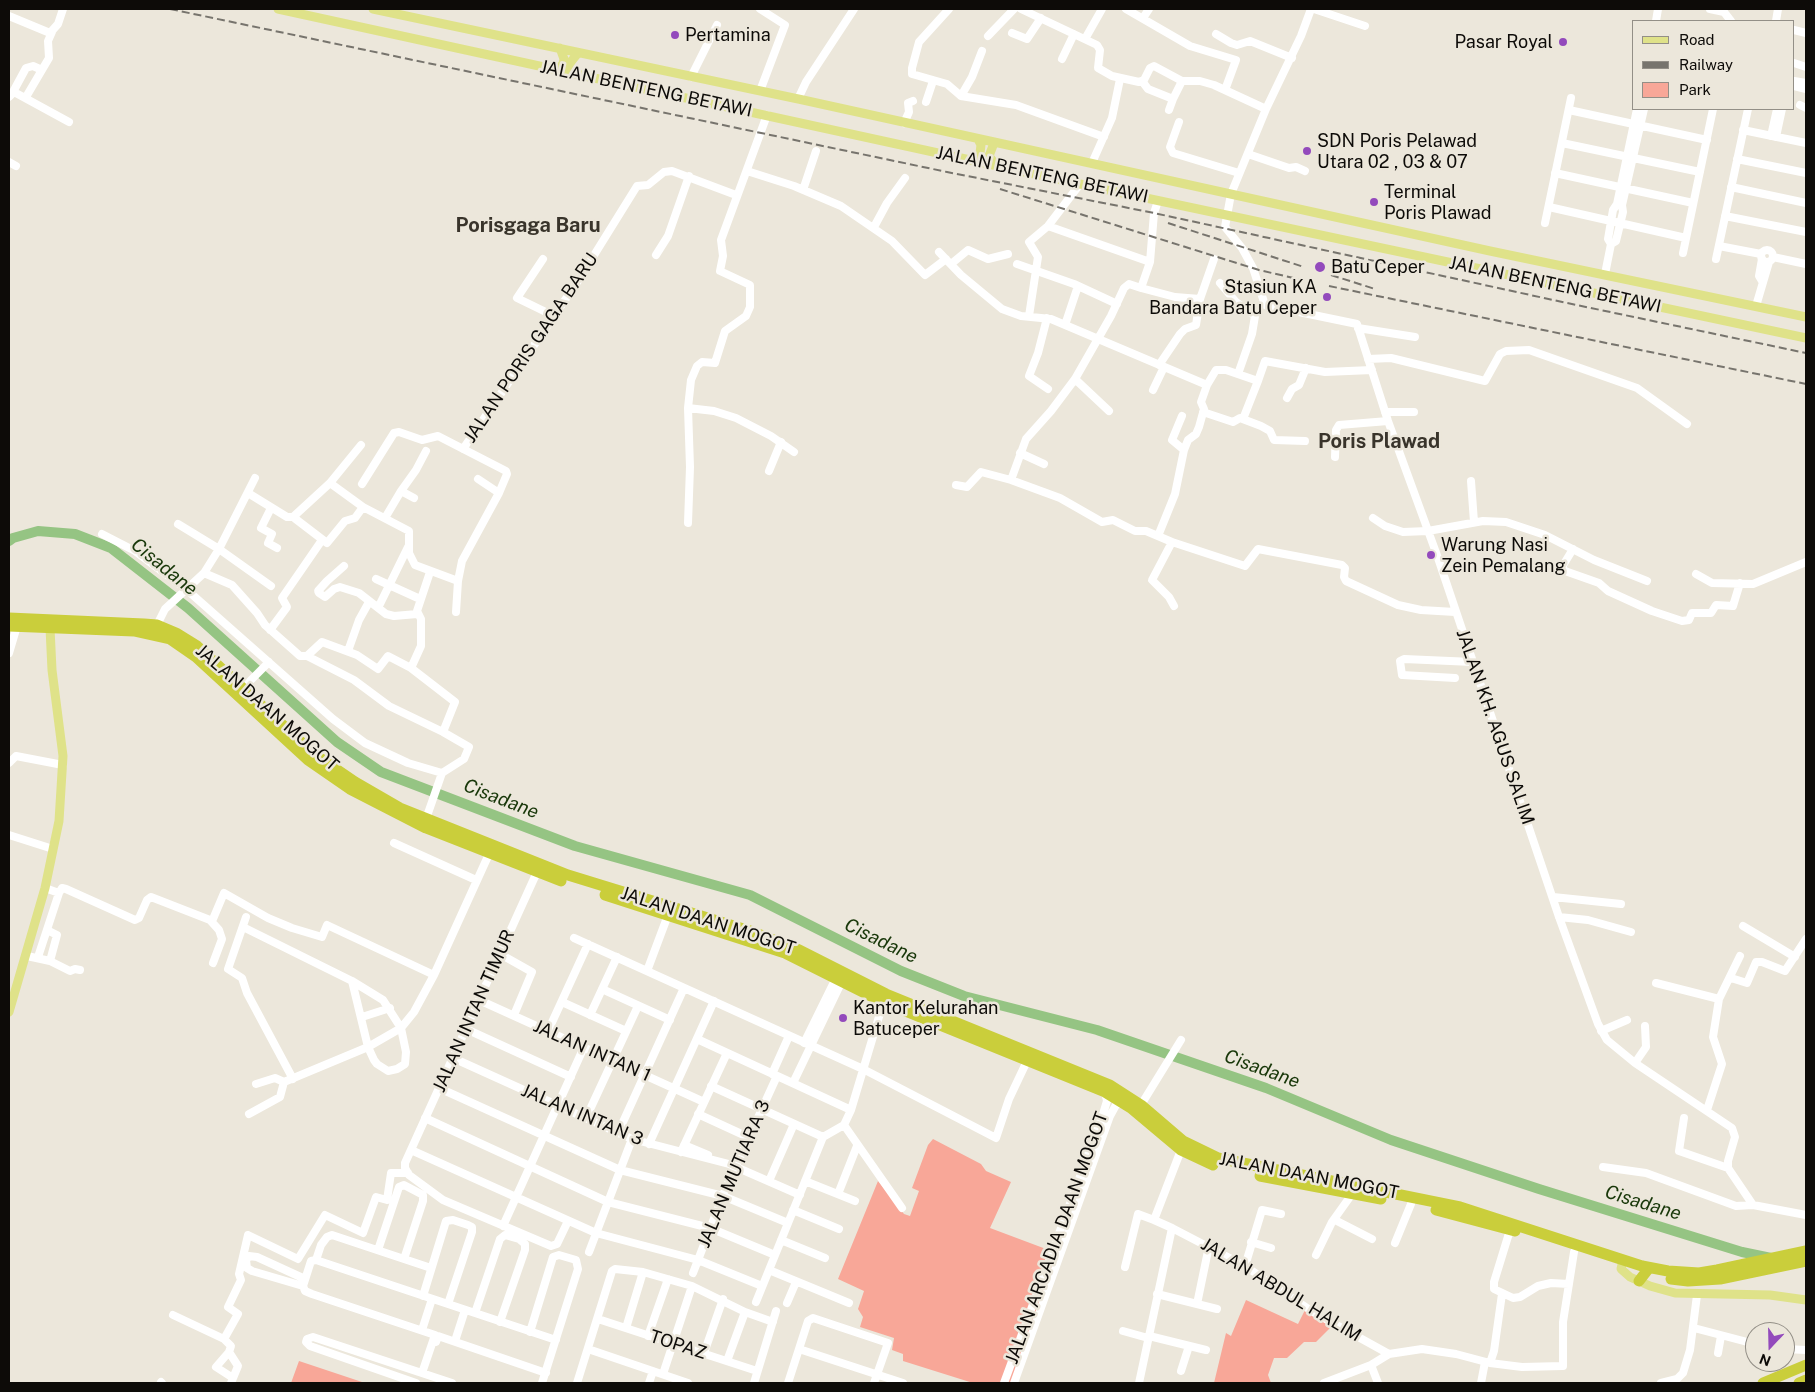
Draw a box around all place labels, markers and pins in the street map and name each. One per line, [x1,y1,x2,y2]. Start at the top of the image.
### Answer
place label: Pertamina [685,24,771,46]
marker: Pertamina [669,29,681,41]
place label: Pasar Royal [1455,31,1553,53]
marker: Pasar Royal [1557,36,1569,48]
place label: SDN Poris Pelawad Utara 02 , 03 & 07 [1317,130,1477,172]
marker: SDN Poris Pelawad Utara 02 , 03 & 07 [1301,145,1313,157]
place label: Terminal Poris Plawad [1384,181,1491,223]
marker: Terminal Poris Plawad [1368,196,1380,208]
place label: Batu Ceper [1331,256,1425,278]
marker: Batu Ceper [1313,260,1327,274]
place label: Stasiun KA Bandara Batu Ceper [1149,276,1317,318]
marker: Stasiun KA Bandara Batu Ceper [1321,291,1333,303]
place label: Warung Nasi Zein Pemalang [1441,534,1566,576]
marker: Warung Nasi Zein Pemalang [1425,549,1437,561]
place label: Kantor Kelurahan Batuceper [853,997,998,1040]
marker: Kantor Kelurahan Batuceper [837,1012,849,1024]

